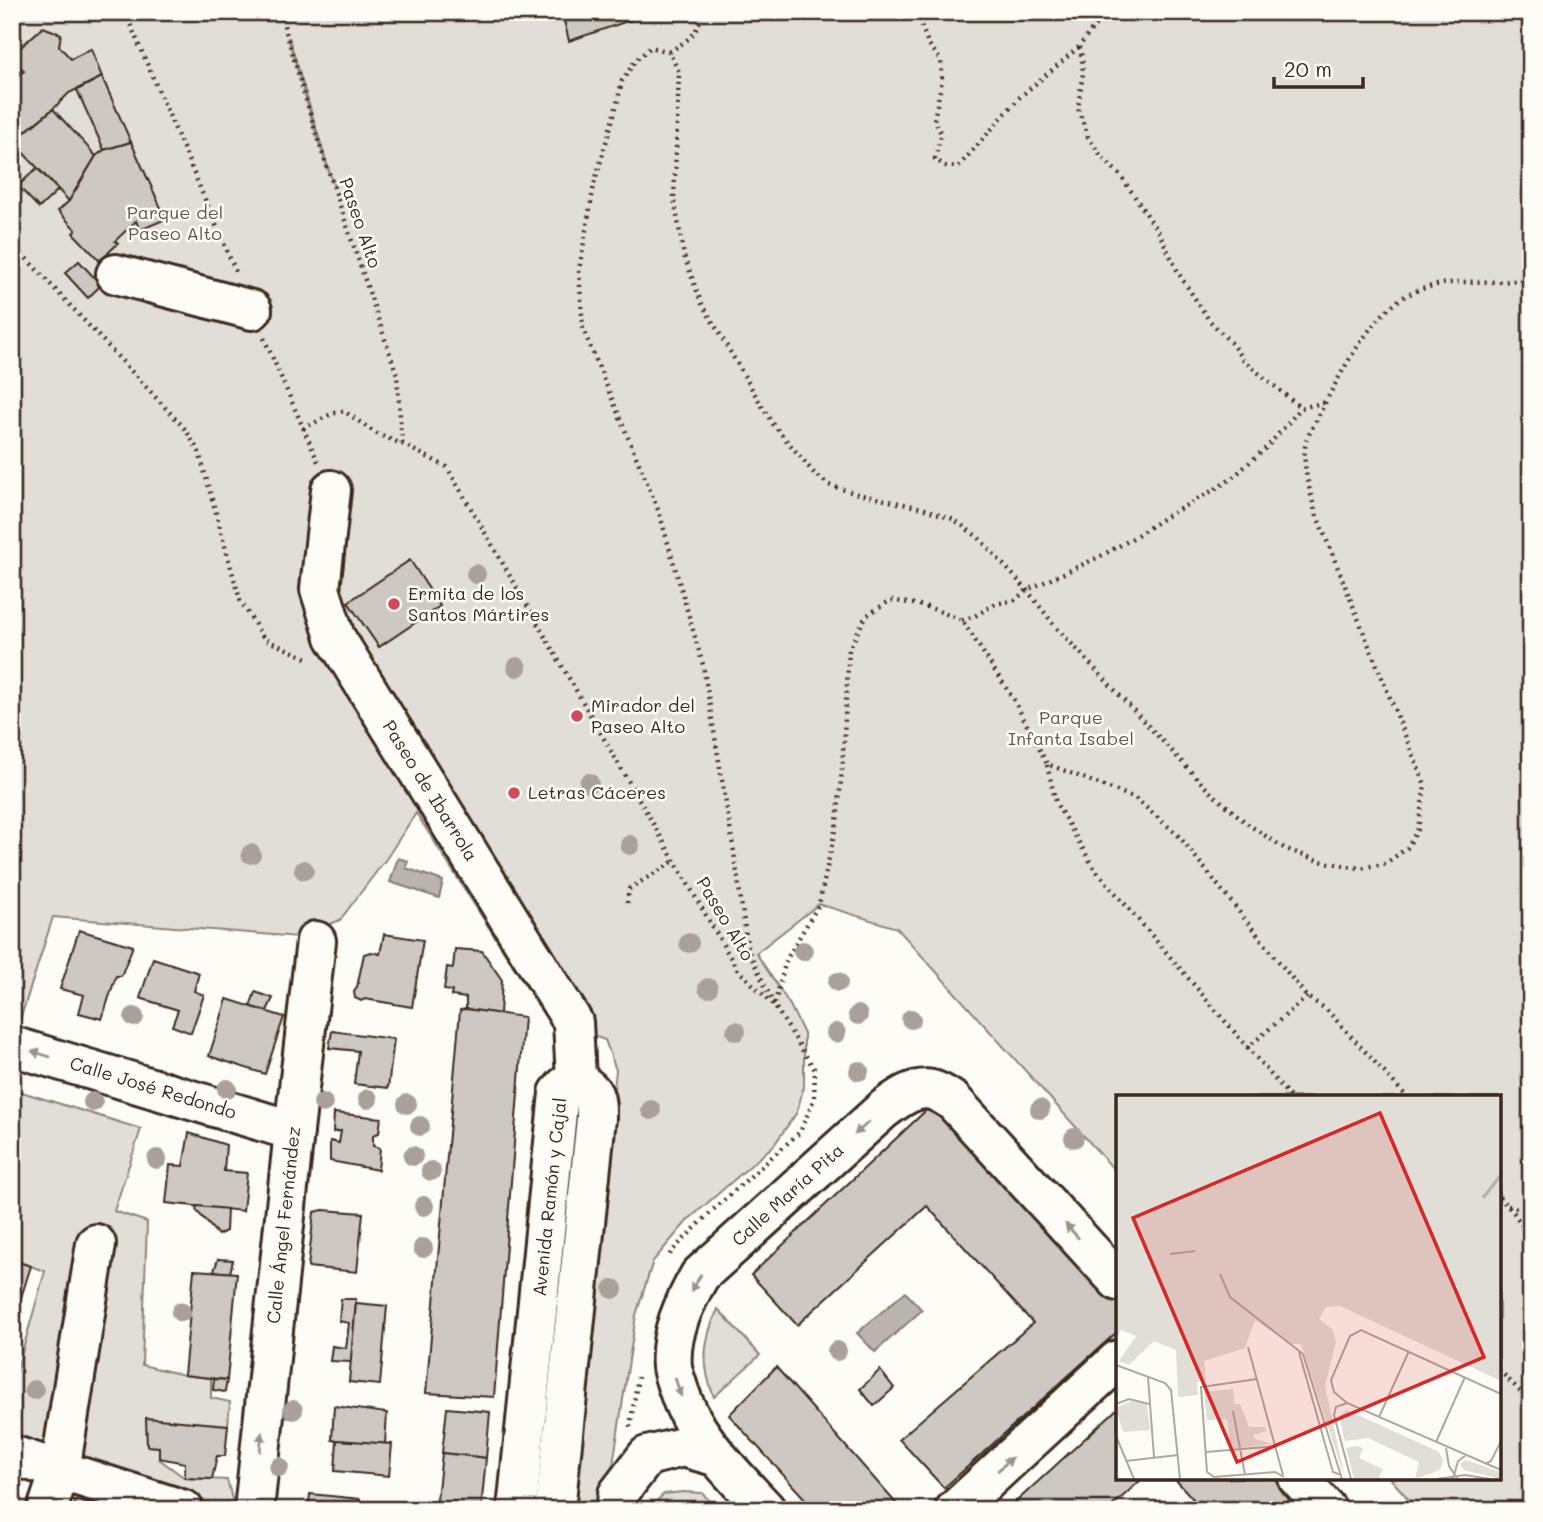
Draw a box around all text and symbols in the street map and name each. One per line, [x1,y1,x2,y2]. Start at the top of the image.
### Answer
scale bar [1274,46,1363,90]
text: 20 m [1284,55,1332,82]
street label: Paseo Alto [334,174,388,271]
park label: Parque del Paseo Alto [127,200,223,245]
place label: Ermita de los Santos Mártires [408,581,549,626]
marker: Ermita de los Santos Mártires [386,596,402,612]
place label: Mirador del Paseo Alto [591,693,695,738]
park label: Parque Infanta Isabel [1008,705,1134,750]
marker: Mirador del Paseo Alto [569,708,585,724]
street label: Paseo de Ibarrola [378,715,484,865]
place label: Letras Cáceres [528,780,666,804]
marker: Letras Cáceres [506,785,522,801]
street label: Paseo Alto [691,872,761,965]
one-way arrow [31,1048,52,1058]
street label: Calle José Redondo [67,1050,240,1124]
inset map [1116,1095,1501,1480]
street label: Avenida Ramón y Cajal [527,1096,571,1297]
one-way arrow [854,1120,871,1136]
street label: Calle Ángel Fernández [261,1125,305,1325]
street label: Calle María Pita [726,1138,848,1251]
one-way arrow [1064,1223,1080,1240]
one-way arrow [690,1273,703,1293]
one-way arrow [673,1376,684,1397]
one-way arrow [256,1431,267,1453]
one-way arrow [996,1456,1013,1472]

